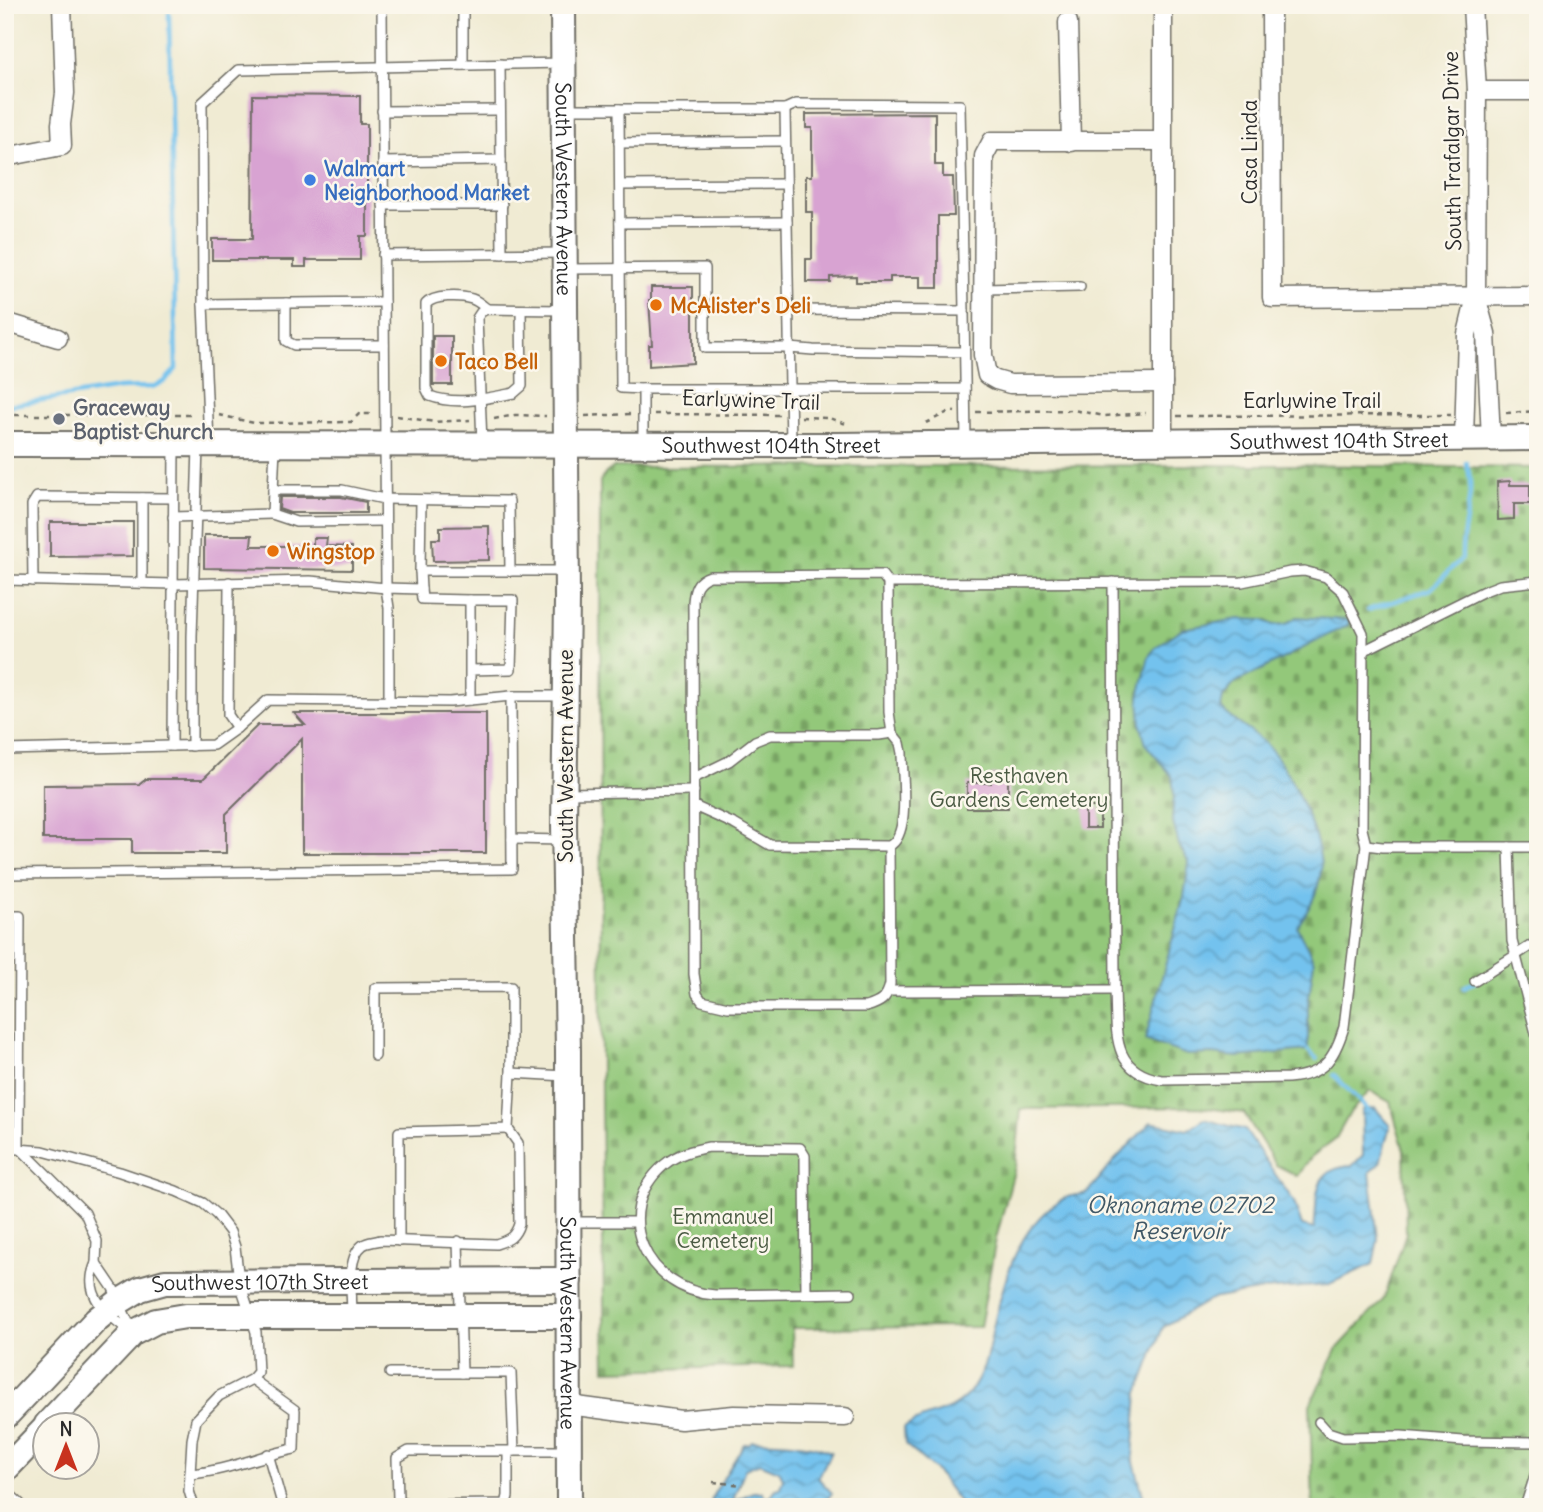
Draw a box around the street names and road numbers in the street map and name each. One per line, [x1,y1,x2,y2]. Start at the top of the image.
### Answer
street label: South Trafalgar Drive [1437,51,1467,251]
street label: South Western Avenue [550,82,578,296]
street label: Casa Linda [1236,100,1263,204]
street label: Earlywine Trail [681,384,821,416]
street label: Earlywine Trail [1243,387,1381,414]
street label: Southwest 104th Street [1229,425,1449,455]
street label: Southwest 104th Street [662,431,881,459]
street label: South Western Avenue [552,649,579,863]
street label: South Western Avenue [555,1216,582,1430]
street label: Southwest 107th Street [149,1267,369,1299]

